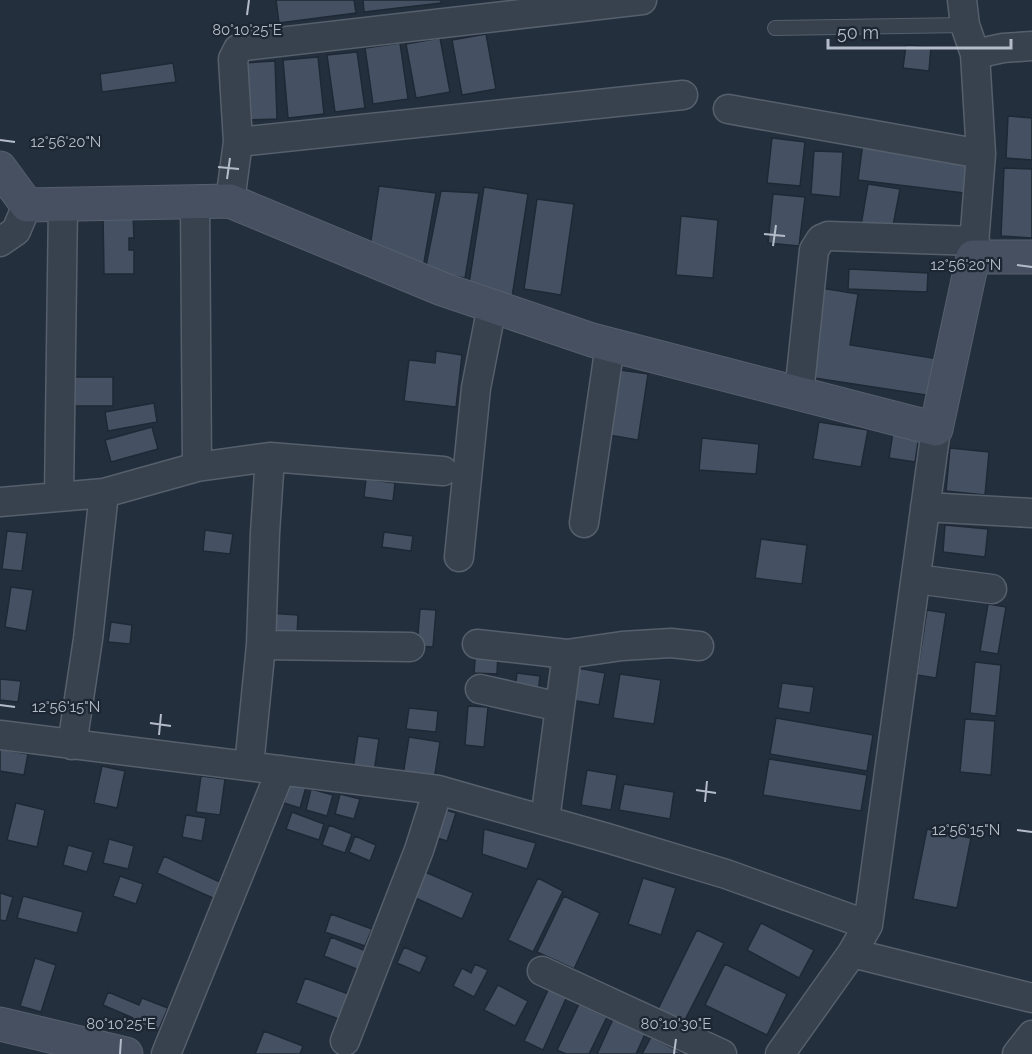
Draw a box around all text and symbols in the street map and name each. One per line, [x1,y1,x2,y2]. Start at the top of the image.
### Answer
scale bar [828,12,1011,50]
text: 80°10'25"E [212,21,282,39]
text: 50 m [837,22,879,43]
text: 12°56'20"N [31,133,101,151]
text: 12°56'20"N [931,256,1001,274]
text: 12°56'15"N [32,698,100,716]
text: 12°56'15"N [932,821,1000,839]
text: 80°10'25"E [86,1015,156,1033]
text: 80°10'30"E [641,1015,711,1033]

